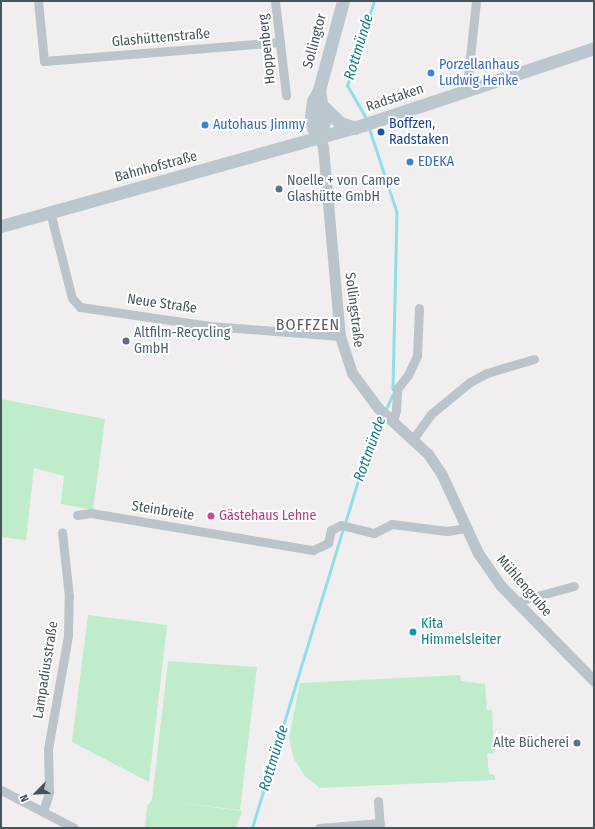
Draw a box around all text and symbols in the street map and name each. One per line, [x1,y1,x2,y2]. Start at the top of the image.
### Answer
street label: Sollingtor [300,12,330,70]
water label: Rottmünde [340,12,378,82]
street label: Hoppenberg [255,13,279,85]
street label: Glashüttenstraße [111,25,211,51]
place label: Porzellanhaus Ludwig Henke [439,57,519,90]
marker: Porzellanhaus Ludwig Henke [426,68,436,78]
street label: Radstaken [364,80,426,116]
place label: Boffzen, Radstaken [389,116,449,148]
place label: Autohaus Jimmy [213,117,305,133]
marker: Autohaus Jimmy [200,120,210,130]
marker: Boffzen, Radstaken [376,127,386,137]
street label: Bahnhofstraße [113,148,199,186]
place label: EDEKA [418,154,454,170]
marker: EDEKA [405,157,415,167]
place label: Noelle + von Campe Glashütte GmbH [287,173,400,206]
marker: Noelle + von Campe Glashütte GmbH [274,184,284,194]
street label: Sollingstraße [341,272,367,348]
street label: Neue Straße [126,291,198,317]
district label: BOFFZEN [276,315,340,335]
place label: Altfilm-Recycling GmbH [134,325,230,358]
marker: Altfilm-Recycling GmbH [121,336,131,346]
water label: Rottmünde [350,414,390,484]
street label: Steinbreite [131,498,195,524]
place label: Gästehaus Lehne [219,508,316,524]
marker: Gästehaus Lehne [206,511,216,521]
street label: Mühlengrube [493,552,555,620]
place label: Kita Himmelsleiter [421,616,501,648]
street label: Lampadiusstraße [30,620,62,720]
marker: Kita Himmelsleiter [408,627,418,637]
water label: Rottmünde [255,723,293,793]
place label: Alte Bücherei [493,735,569,751]
marker: Alte Bücherei [572,738,582,748]
north arrow [16,773,56,813]
text: N [17,792,32,804]

